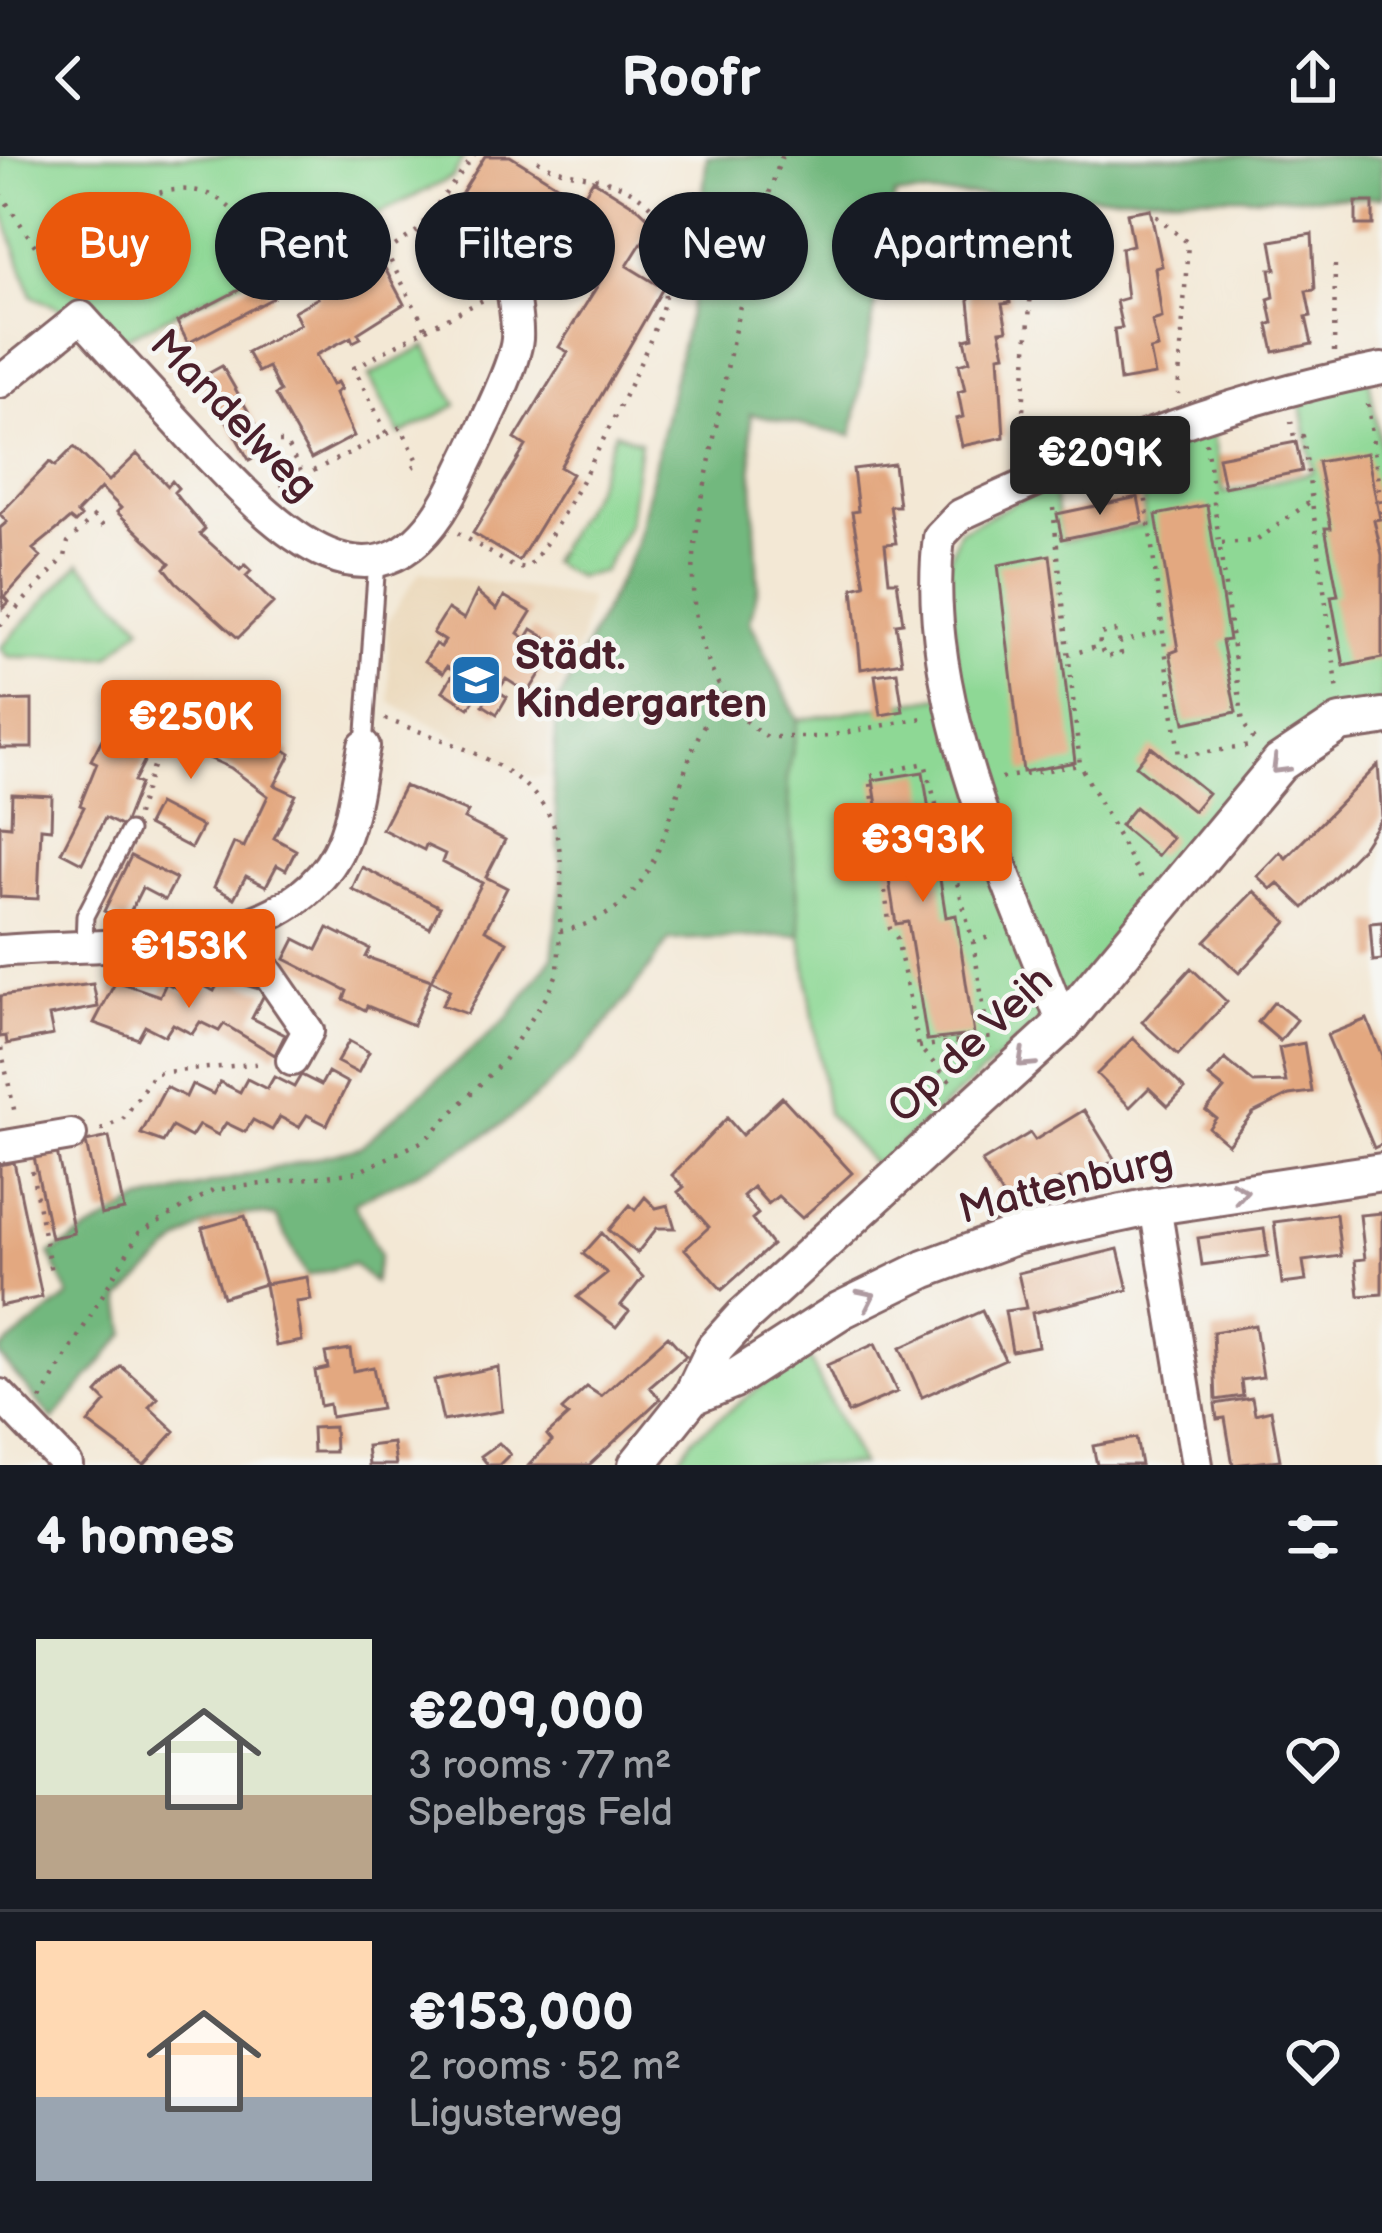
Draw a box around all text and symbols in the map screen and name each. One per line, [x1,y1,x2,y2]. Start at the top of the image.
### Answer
icon: back [36,45,102,111]
icon: share [1280,45,1346,111]
text: Roofr [621,46,761,111]
chip: Buy [36,192,191,300]
chip: Rent [215,192,391,300]
chip: Filters [415,192,615,300]
chip: New [639,192,808,300]
chip: Apartment [832,192,1114,300]
street label: Mandelweg [139,319,327,513]
pin: €209K [1016,416,1184,518]
text: €209K [1037,431,1163,478]
place label: Städt. Kindergarten [515,631,767,730]
school or university icon: Städt. Kindergarten [448,652,504,708]
pin: €250K [107,680,275,782]
text: €250K [128,695,254,742]
one-way arrow [1272,752,1294,774]
pin: €393K [839,803,1007,905]
text: €393K [861,818,985,865]
pin: €153K [105,909,273,1011]
text: €153K [130,924,248,971]
street label: Op de Veih [878,956,1064,1134]
one-way arrow [1017,1046,1039,1068]
street label: Mattenburg [954,1134,1178,1236]
one-way arrow [1230,1180,1250,1206]
one-way arrow [855,1289,876,1312]
icon: filters [1280,1504,1346,1570]
text: 4 homes [36,1507,235,1568]
text: €209,000 [408,1682,644,1743]
icon: home [132,1687,276,1831]
icon: heart [1280,1726,1346,1792]
text: 3 rooms · 77 m² [408,1743,672,1790]
text: Spelbergs Feld [408,1790,673,1837]
text: €153,000 [408,1983,634,2044]
icon: home [132,1989,276,2133]
icon: heart [1280,2028,1346,2094]
text: 2 rooms · 52 m² [408,2044,681,2091]
text: Ligusterweg [408,2091,623,2138]

